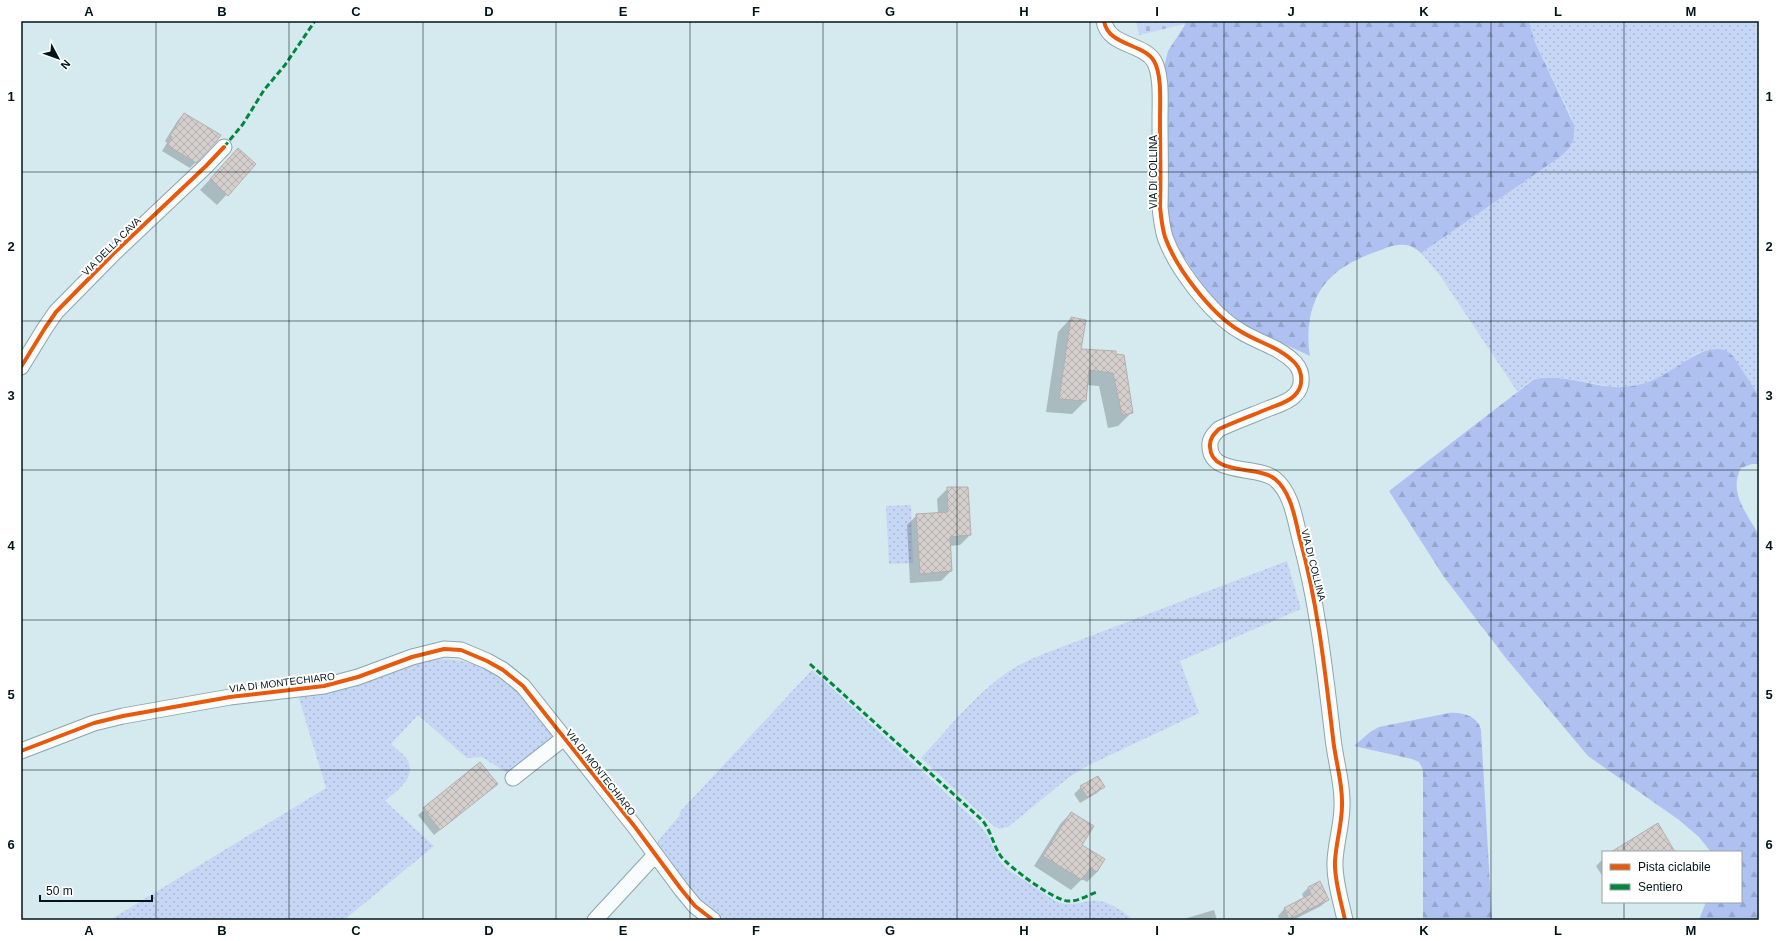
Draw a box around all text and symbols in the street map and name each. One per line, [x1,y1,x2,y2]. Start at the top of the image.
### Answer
text: A [84,4,94,19]
text: B [217,4,227,19]
text: C [351,4,361,19]
text: D [484,4,494,19]
text: E [619,4,628,19]
text: F [752,4,760,19]
text: G [885,4,895,19]
text: H [1019,4,1029,19]
text: I [1155,4,1159,19]
text: J [1287,4,1295,19]
text: K [1419,4,1429,19]
text: L [1554,4,1562,19]
text: M [1686,4,1696,19]
north arrow [38,38,78,78]
text: N [58,58,73,72]
text: 1 [7,89,15,104]
text: 1 [1765,89,1773,104]
street label: VIA DI COLLINA [1148,135,1159,209]
street label: VIA DELLA CAVA [80,215,143,278]
text: 2 [7,239,15,254]
text: 2 [1765,239,1773,254]
text: 3 [7,388,15,403]
text: 3 [1765,388,1773,403]
street label: VIA DI COLLINA [1299,528,1328,603]
text: 4 [7,538,15,553]
text: 4 [1765,538,1773,553]
street label: VIA DI MONTECHIARO [229,671,336,694]
text: 5 [7,687,15,702]
text: 5 [1765,687,1773,702]
street label: VIA DI MONTECHIARO [564,727,638,818]
text: 6 [7,837,15,852]
text: 6 [1765,837,1773,852]
legend [1602,851,1742,903]
text: Pista ciclabile [1638,860,1711,874]
scale bar [40,877,152,903]
text: Sentiero [1638,880,1683,894]
text: 50 m [46,884,73,898]
text: A [84,923,94,938]
text: B [217,923,227,938]
text: C [351,923,361,938]
text: D [484,923,494,938]
text: E [619,923,628,938]
text: F [752,923,760,938]
text: G [885,923,895,938]
text: H [1019,923,1029,938]
text: I [1155,923,1159,938]
text: J [1287,923,1295,938]
text: K [1419,923,1429,938]
text: L [1554,923,1562,938]
text: M [1686,923,1696,938]

